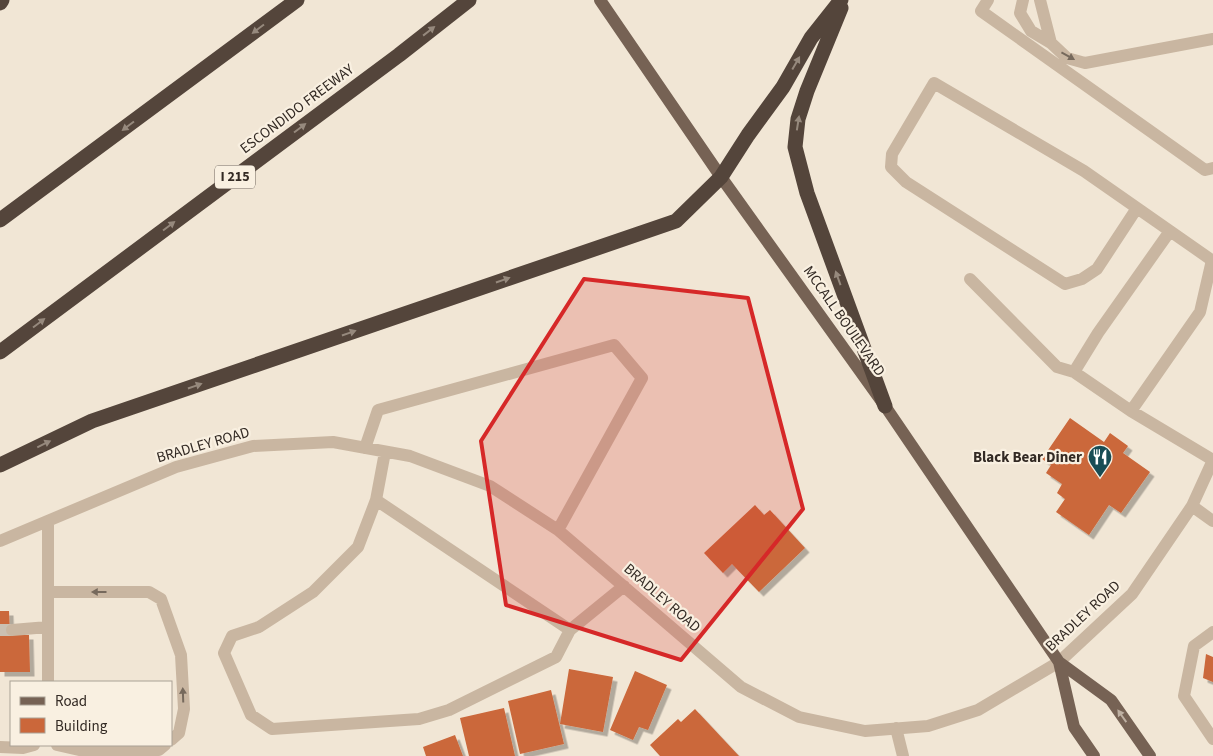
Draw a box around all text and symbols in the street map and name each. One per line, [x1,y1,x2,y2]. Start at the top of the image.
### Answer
one-way arrow [251,24,265,34]
one-way arrow [423,25,436,36]
one-way arrow [1061,51,1075,60]
one-way arrow [792,57,801,70]
street label: ESCONDIDO FREEWAY [236,59,359,159]
one-way arrow [795,114,803,130]
one-way arrow [121,121,135,131]
one-way arrow [293,123,306,134]
road number: I 215 [215,166,255,188]
one-way arrow [162,220,175,231]
street label: MCCALL BOULEVARD [798,262,890,380]
one-way arrow [834,270,842,285]
one-way arrow [495,276,510,283]
one-way arrow [32,317,45,328]
one-way arrow [342,329,357,337]
one-way arrow [188,382,203,389]
street label: BRADLEY ROAD [154,422,252,468]
one-way arrow [37,440,51,448]
restaurant icon: Black Bear Diner [1087,444,1113,478]
place label: Black Bear Diner [973,447,1082,468]
street label: BRADLEY ROAD [619,559,705,637]
street label: BRADLEY ROAD [1041,576,1125,656]
one-way arrow [91,588,107,596]
legend [10,681,172,746]
one-way arrow [179,687,187,703]
text: Road [55,691,87,712]
one-way arrow [1117,709,1127,723]
text: Building [55,716,108,737]

